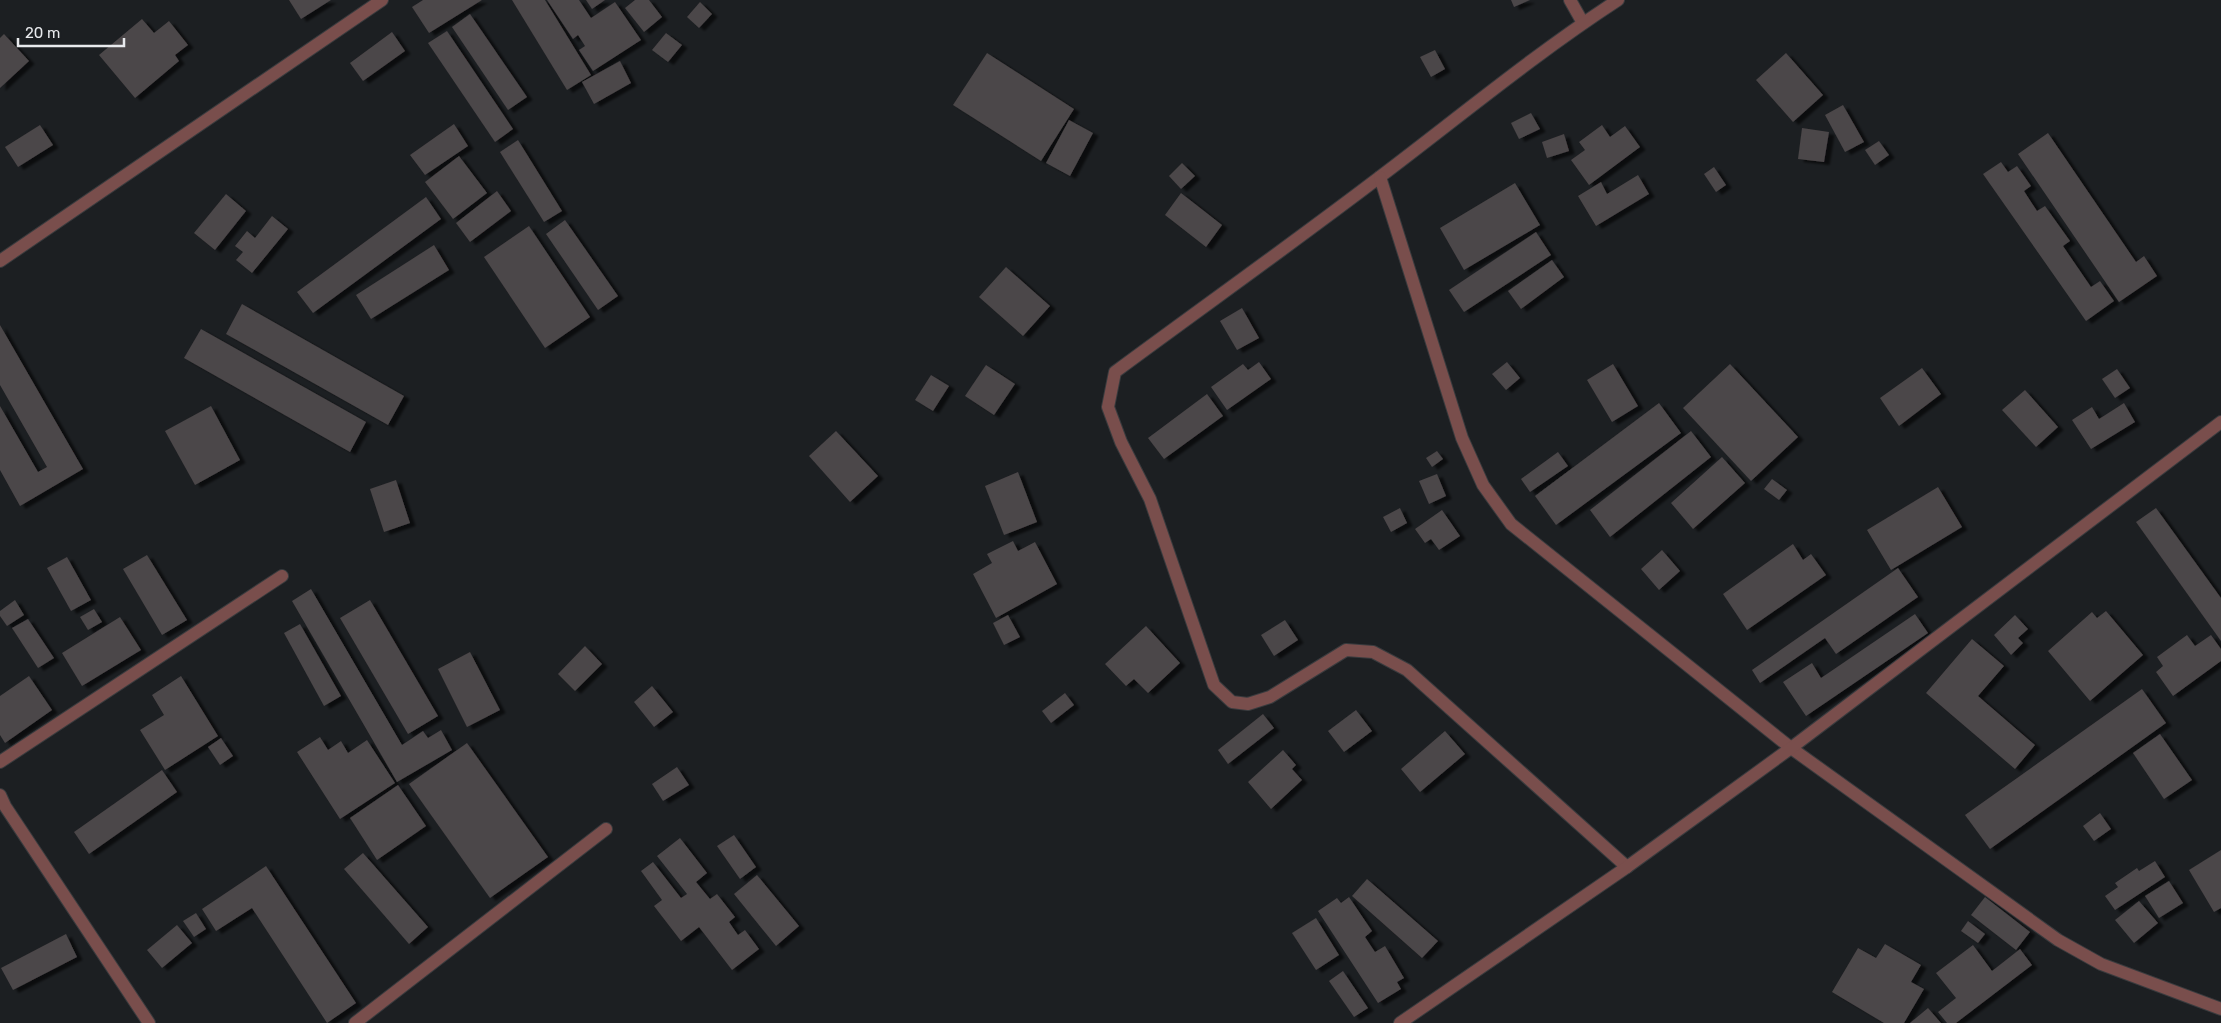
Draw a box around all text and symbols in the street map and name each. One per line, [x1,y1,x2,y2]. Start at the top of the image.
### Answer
scale bar [18,15,124,47]
text: 20 m [25,24,60,42]

